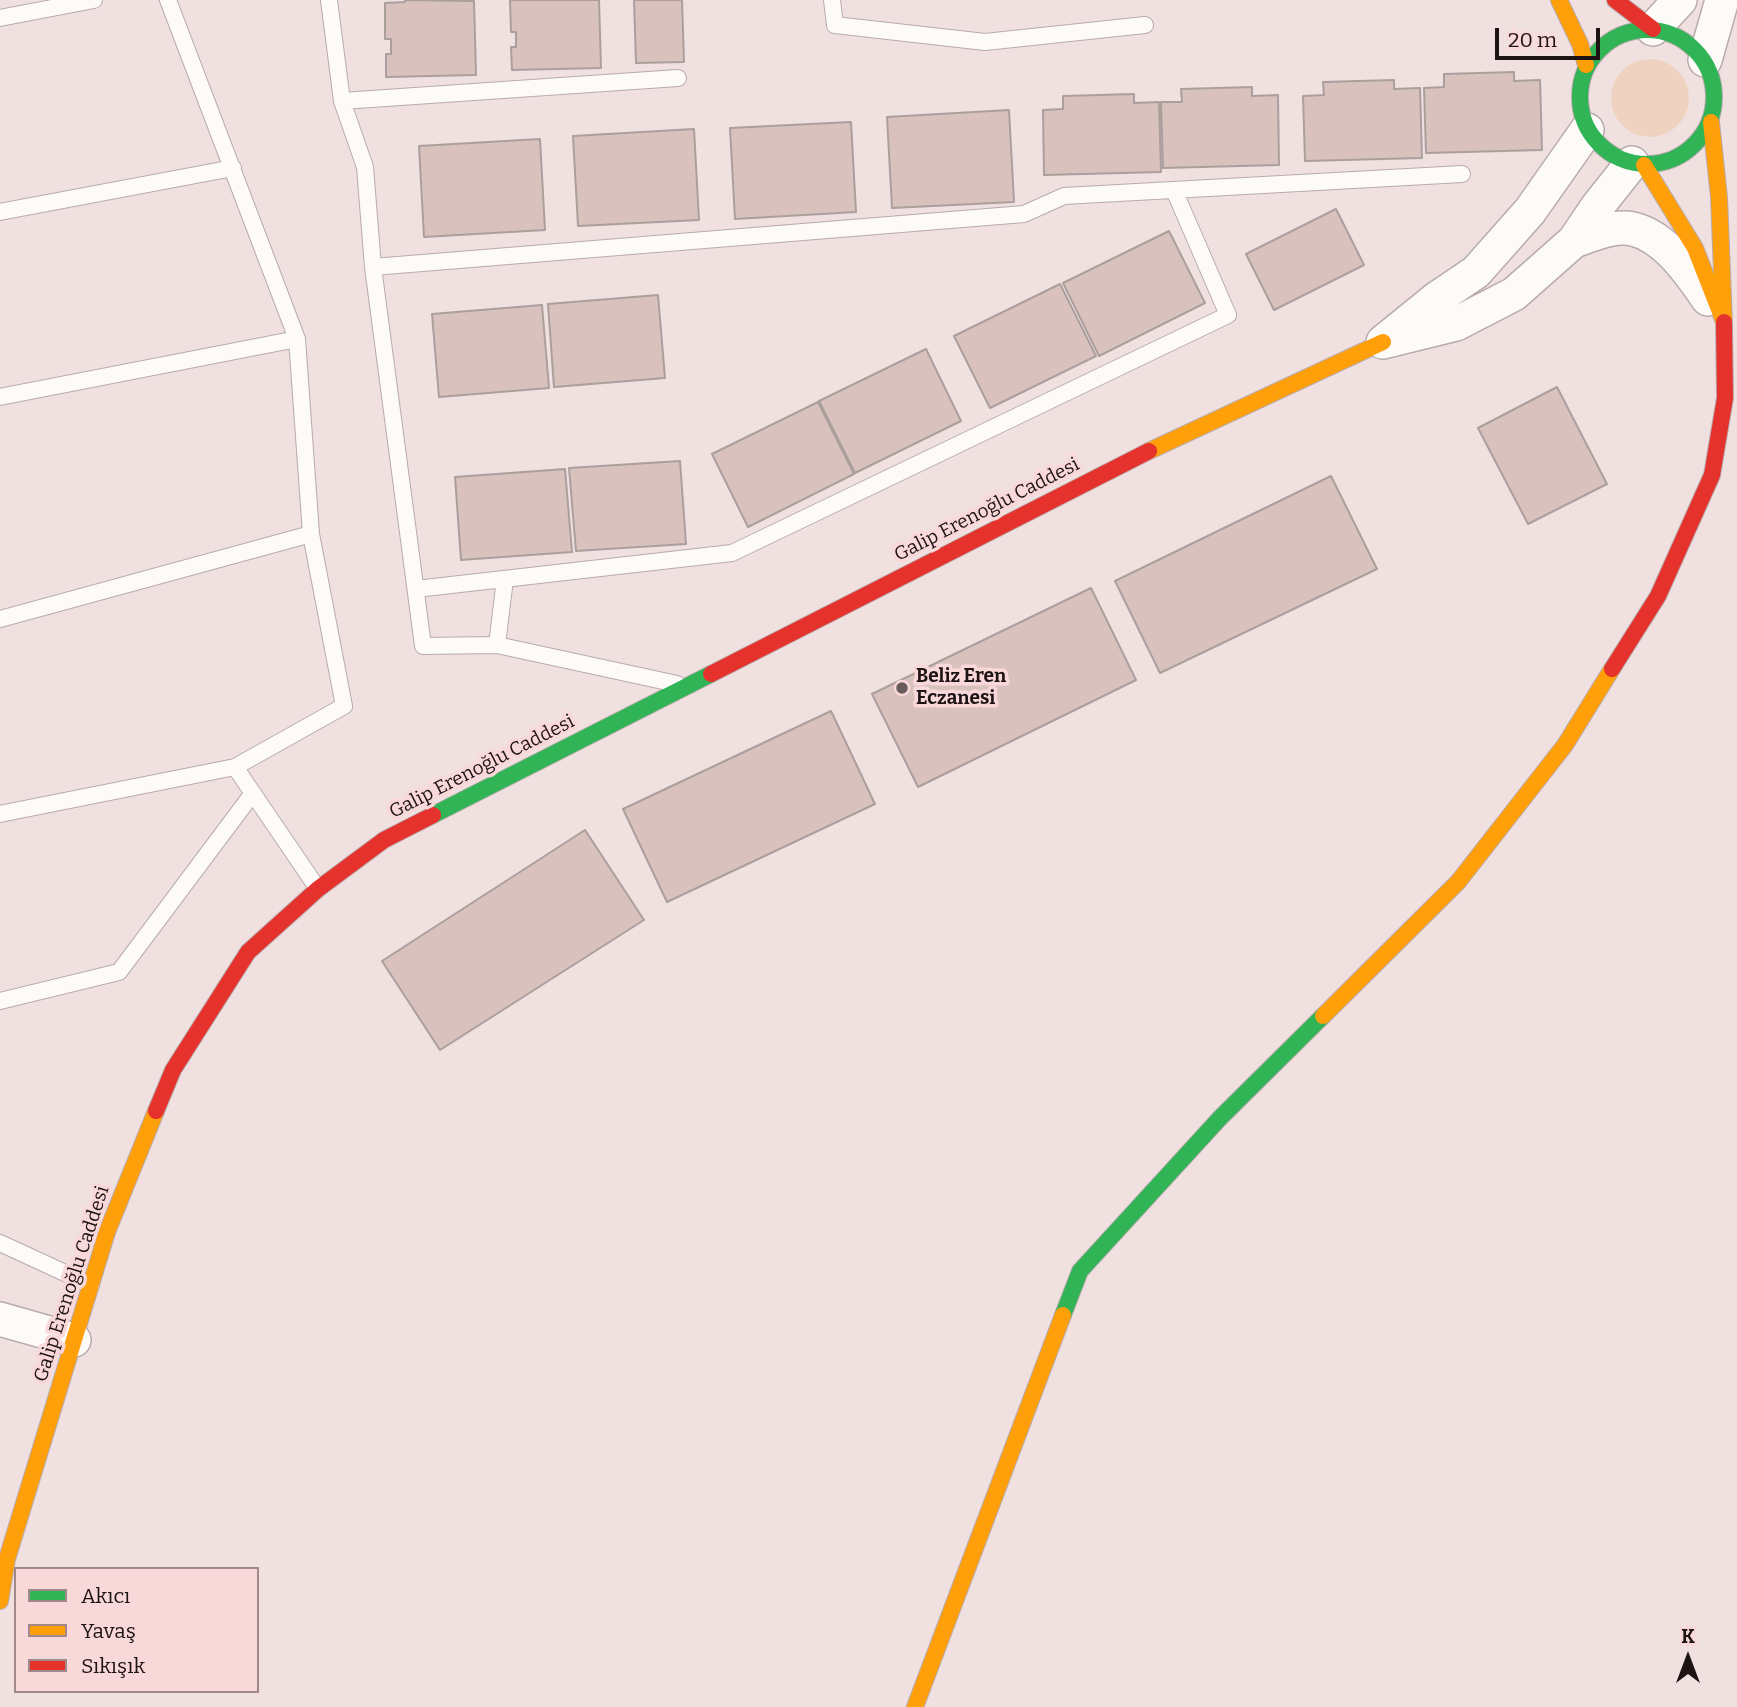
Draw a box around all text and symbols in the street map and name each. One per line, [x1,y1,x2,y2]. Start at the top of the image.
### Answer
scale bar [1499,14,1604,58]
text: 20 m [1508,27,1557,53]
street label: Galip Erenoğlu Caddesi [891,453,1083,567]
place label: Beliz Eren Eczanesi [916,666,1006,710]
marker: Beliz Eren Eczanesi [894,680,910,696]
street label: Galip Erenoğlu Caddesi [386,710,578,824]
street label: Galip Erenoğlu Caddesi [30,1183,114,1385]
legend [14,1567,259,1693]
text: Akıcı [81,1583,130,1609]
text: Yavaş [81,1618,136,1644]
north arrow [1653,1623,1723,1693]
text: K [1681,1625,1695,1648]
text: Sıkışık [81,1653,145,1679]

